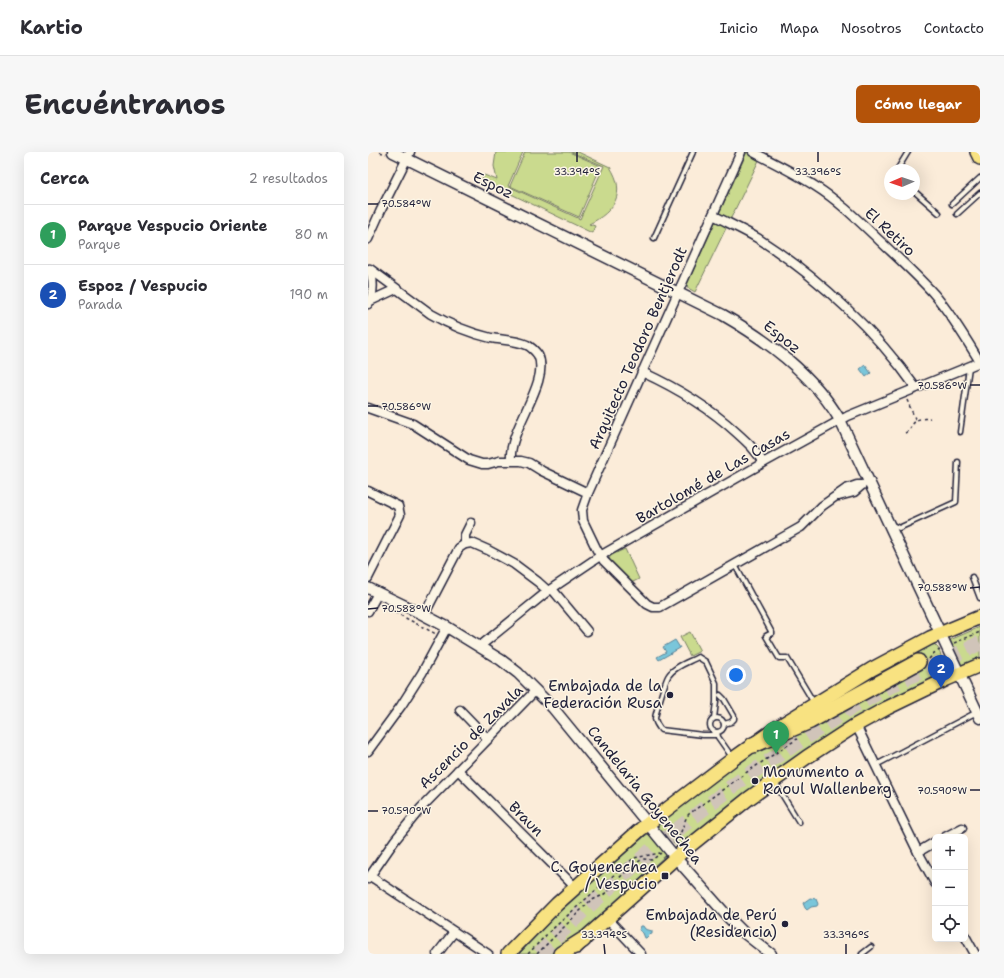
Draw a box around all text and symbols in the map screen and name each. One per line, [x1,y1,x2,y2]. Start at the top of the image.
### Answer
text: Kartio [20,15,83,40]
text: Inicio [720,19,758,37]
text: Mapa [780,19,819,37]
text: Nosotros [841,19,902,37]
text: Contacto [924,19,984,37]
text: Encuéntranos [24,85,226,123]
button: Cómo llegar [856,85,980,123]
north arrow [884,164,920,200]
text: 33.394°S [554,165,601,178]
text: 33.396°S [795,165,842,178]
text: Cerca [40,167,89,189]
street label: Espoz [470,167,516,203]
text: 2 resultados [249,170,328,187]
text: 70.584°W [381,197,431,210]
street label: El Retiro [860,203,920,261]
text: Parque Vespucio Oriente [78,216,268,236]
text: 1 [50,226,56,243]
text: 80 m [294,226,328,243]
text: Parque [78,236,121,253]
street label: Arquitecto Teodoro Bentjerodt [584,244,692,452]
text: Espoz / Vespucio [78,276,208,296]
text: 2 [48,286,58,303]
text: 190 m [289,286,328,303]
text: Parada [78,296,122,313]
street label: Espoz [759,316,805,358]
text: 70.586°W [917,379,967,392]
text: 70.586°W [381,400,431,413]
street label: Bartolomé de Las Casas [632,424,794,528]
text: 70.588°W [917,581,968,594]
text: 70.588°W [381,602,432,615]
pin: 2 [928,655,954,688]
your location [726,665,746,685]
place label: Embajada de la Federación Rusa [544,676,663,713]
street label: Ascencio de Zavala [415,680,528,793]
marker: Embajada de la Federación Rusa [665,690,675,700]
pin: 1 [763,721,789,754]
street label: Candelaria Goyenechea [583,722,708,869]
place label: Monumento a Raoul Wallenberg [763,762,892,799]
marker: Monumento a Raoul Wallenberg [750,776,760,786]
text: 70.590°W [917,784,967,797]
street label: Braun [504,797,548,841]
text: 70.590°W [381,804,431,817]
map controls [932,834,968,942]
button: + [932,834,968,870]
place label: C. Goyenechea / Vespucio [550,857,658,894]
button: − [932,870,968,906]
marker: C. Goyenechea / Vespucio [660,871,670,881]
place label: Embajada de Perú (Residencia) [645,905,777,942]
button: locate [932,906,968,942]
marker: Embajada de Perú (Residencia) [780,919,790,929]
text: 33.394°S [581,928,628,941]
text: 33.396°S [823,928,870,941]

